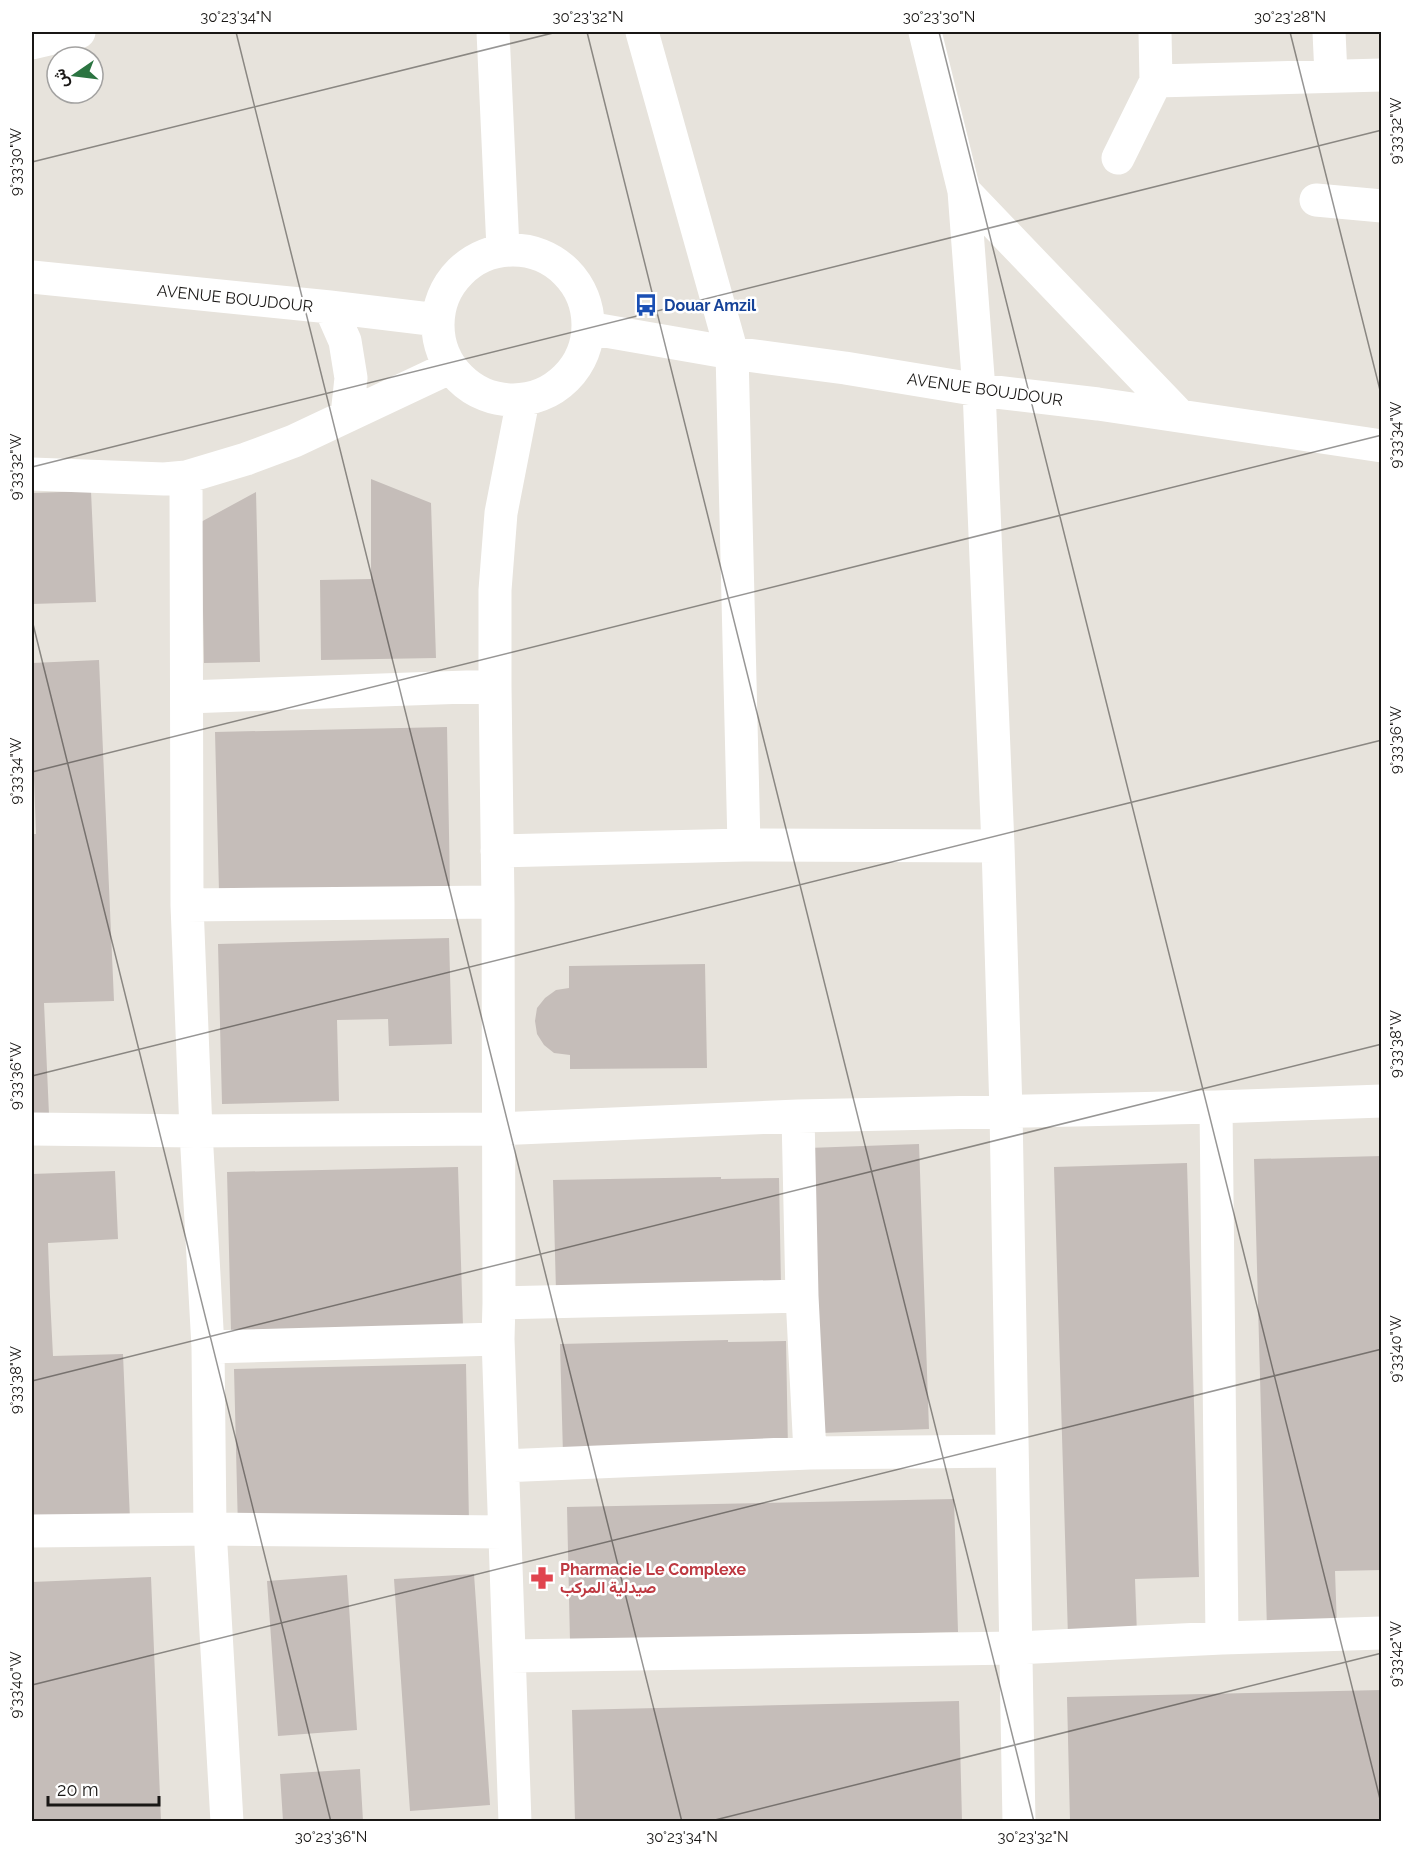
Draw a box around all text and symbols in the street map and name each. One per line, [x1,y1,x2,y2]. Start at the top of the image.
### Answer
text: 30°23'34"N [200,8,272,26]
text: 30°23'32"N [552,8,624,26]
text: 30°23'30"N [903,8,975,26]
text: 30°23'28"N [1254,8,1326,26]
north arrow [45,45,105,105]
text: ش [49,67,72,90]
text: 9°33'32"W [1387,97,1405,164]
text: 9°33'30"W [7,128,25,196]
street label: AVENUE BOUJDOUR [156,281,314,316]
bus stop icon: Douar Amzil [633,292,659,318]
place label: Douar Amzil [664,296,757,315]
street label: AVENUE BOUJDOUR [906,369,1064,410]
text: 9°33'34"W [1387,401,1405,469]
text: 9°33'32"W [7,433,25,500]
text: 9°33'36"W [1387,706,1405,774]
text: 9°33'34"W [7,737,25,805]
text: 9°33'38"W [1387,1010,1405,1078]
text: 9°33'36"W [7,1042,25,1110]
text: 9°33'40"W [1387,1315,1405,1383]
text: 9°33'38"W [7,1346,25,1414]
place label: Pharmacie Le Complexe صيدلية المركب [560,1560,746,1598]
pharmacy icon: Pharmacie Le Complexe صيدلية المركب [529,1565,555,1591]
text: 9°33'42"W [1387,1621,1405,1687]
text: 9°33'40"W [7,1651,25,1719]
scale bar [48,1769,159,1807]
text: 20 m [57,1779,99,1800]
text: 30°23'36"N [295,1828,367,1846]
text: 30°23'34"N [646,1828,718,1846]
text: 30°23'32"N [997,1828,1069,1846]

